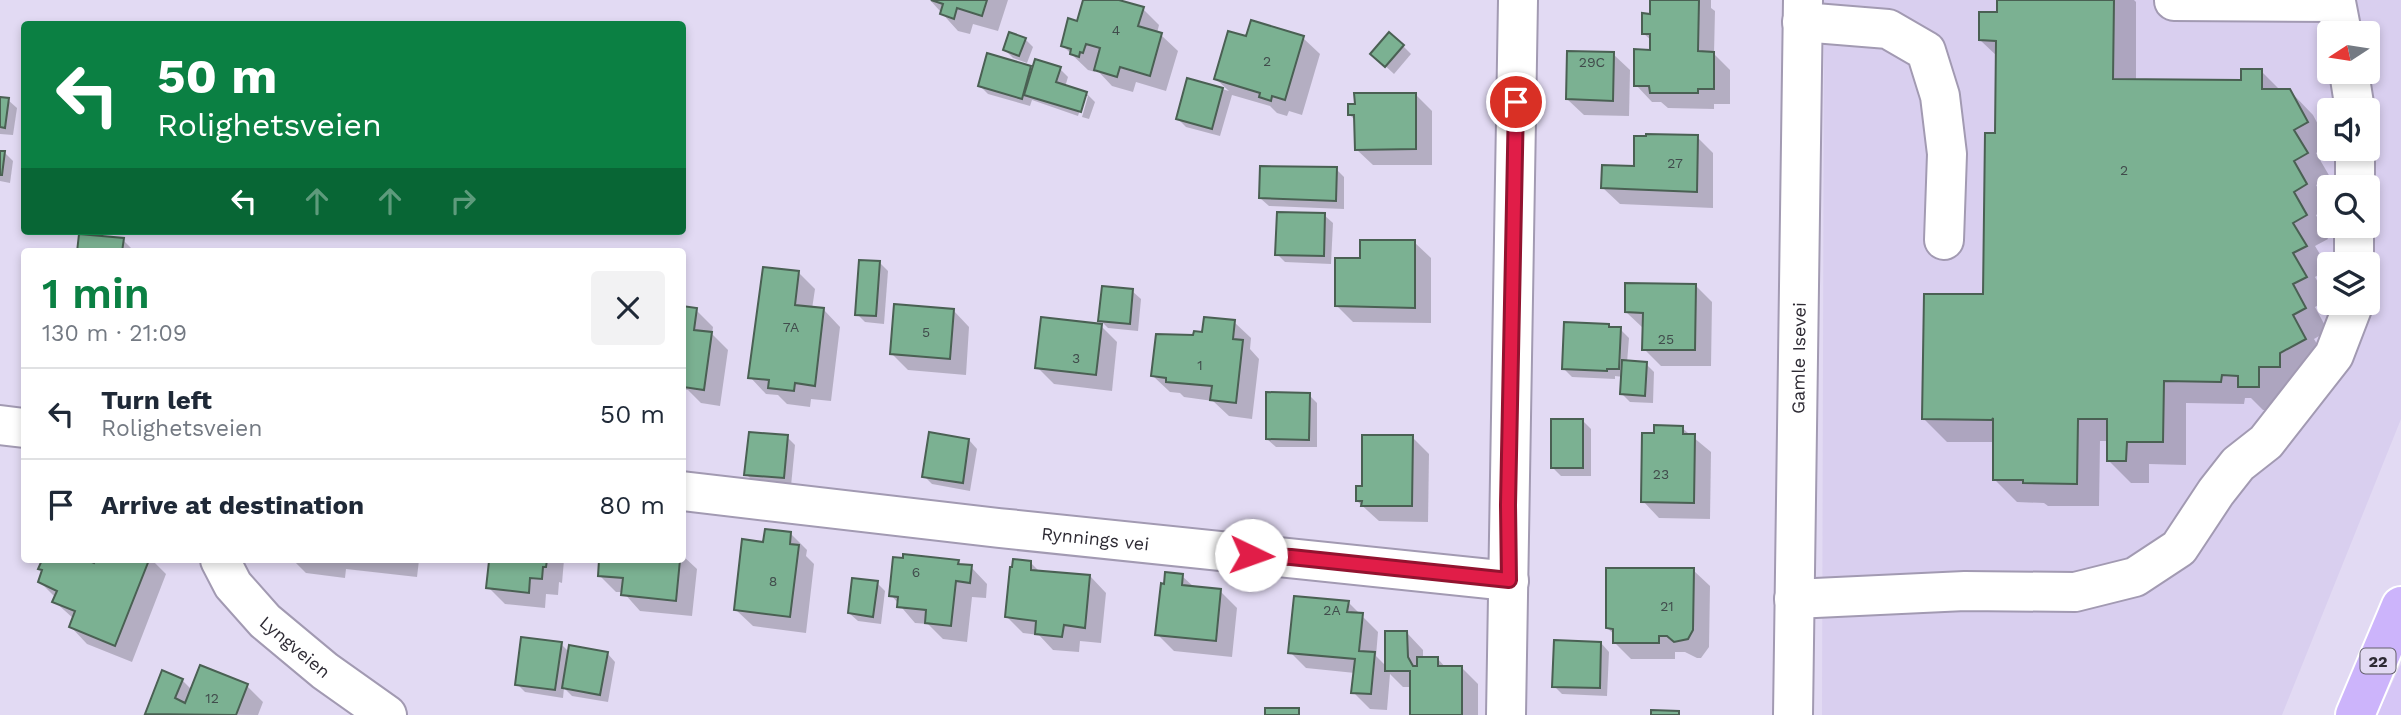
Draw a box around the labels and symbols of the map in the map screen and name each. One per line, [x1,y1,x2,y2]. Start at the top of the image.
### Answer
north arrow [2317,21,2380,84]
house number: 4 [1112,22,1120,38]
house number: 2 [1263,53,1271,69]
house number: 29C [1579,54,1605,70]
pin [1486,72,1546,132]
house number: 27 [1667,155,1683,171]
house number: 2 [2120,162,2128,178]
street label: Gamle Isevei [1787,302,1809,414]
house number: 7A [783,319,799,335]
house number: 5 [922,324,930,340]
house number: 25 [1658,331,1674,347]
house number: 3 [1072,350,1080,366]
house number: 1 [1197,357,1203,373]
house number: 23 [1653,466,1669,482]
position arrow [1214,518,1288,592]
street label: Rynnings vei [1040,522,1150,554]
house number: 6 [912,564,920,580]
house number: 8 [769,573,777,589]
house number: 21 [1660,598,1674,614]
house number: 2A [1323,602,1341,618]
street label: Lyngveien [256,611,335,682]
road number: 22 [2360,648,2396,674]
house number: 12 [205,690,219,706]

